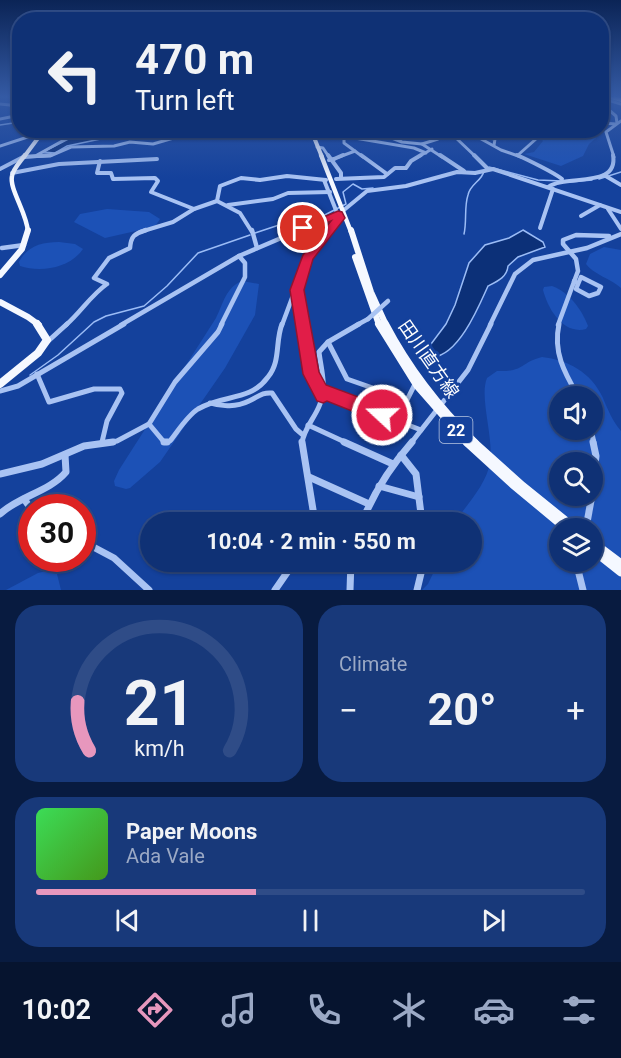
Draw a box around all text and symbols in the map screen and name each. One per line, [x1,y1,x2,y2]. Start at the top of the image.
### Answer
text: 470 m [135,35,254,84]
icon: left [36,36,114,114]
text: Turn left [135,85,235,117]
pin [277,202,328,253]
icon: arrive [286,211,319,244]
street label: 田川直方線 [395,316,463,402]
position arrow [350,383,414,447]
map controls [549,386,603,572]
button: sound [549,386,603,440]
road number: 22 [440,417,472,443]
button: search [549,452,603,506]
speed limit sign: 30 [18,494,96,572]
button: layers [549,518,603,572]
text: 10:04 · 2 min · 550 m [206,529,416,554]
text: Climate [339,652,407,676]
text: 21 [123,667,195,740]
text: 20° [427,683,497,736]
text: − [339,691,358,730]
text: + [566,691,585,730]
text: km/h [134,736,184,761]
text: Paper Moons [126,819,257,844]
text: Ada Vale [126,844,205,868]
icon: previous [111,904,144,937]
icon: pause [294,904,327,937]
icon: next [477,904,510,937]
icon: directions [134,989,176,1031]
icon: music [218,989,260,1031]
icon: phone [303,989,345,1031]
icon: climate [388,989,430,1031]
icon: car [473,989,515,1031]
icon: filters [558,989,600,1031]
text: 10:02 [21,994,91,1026]

